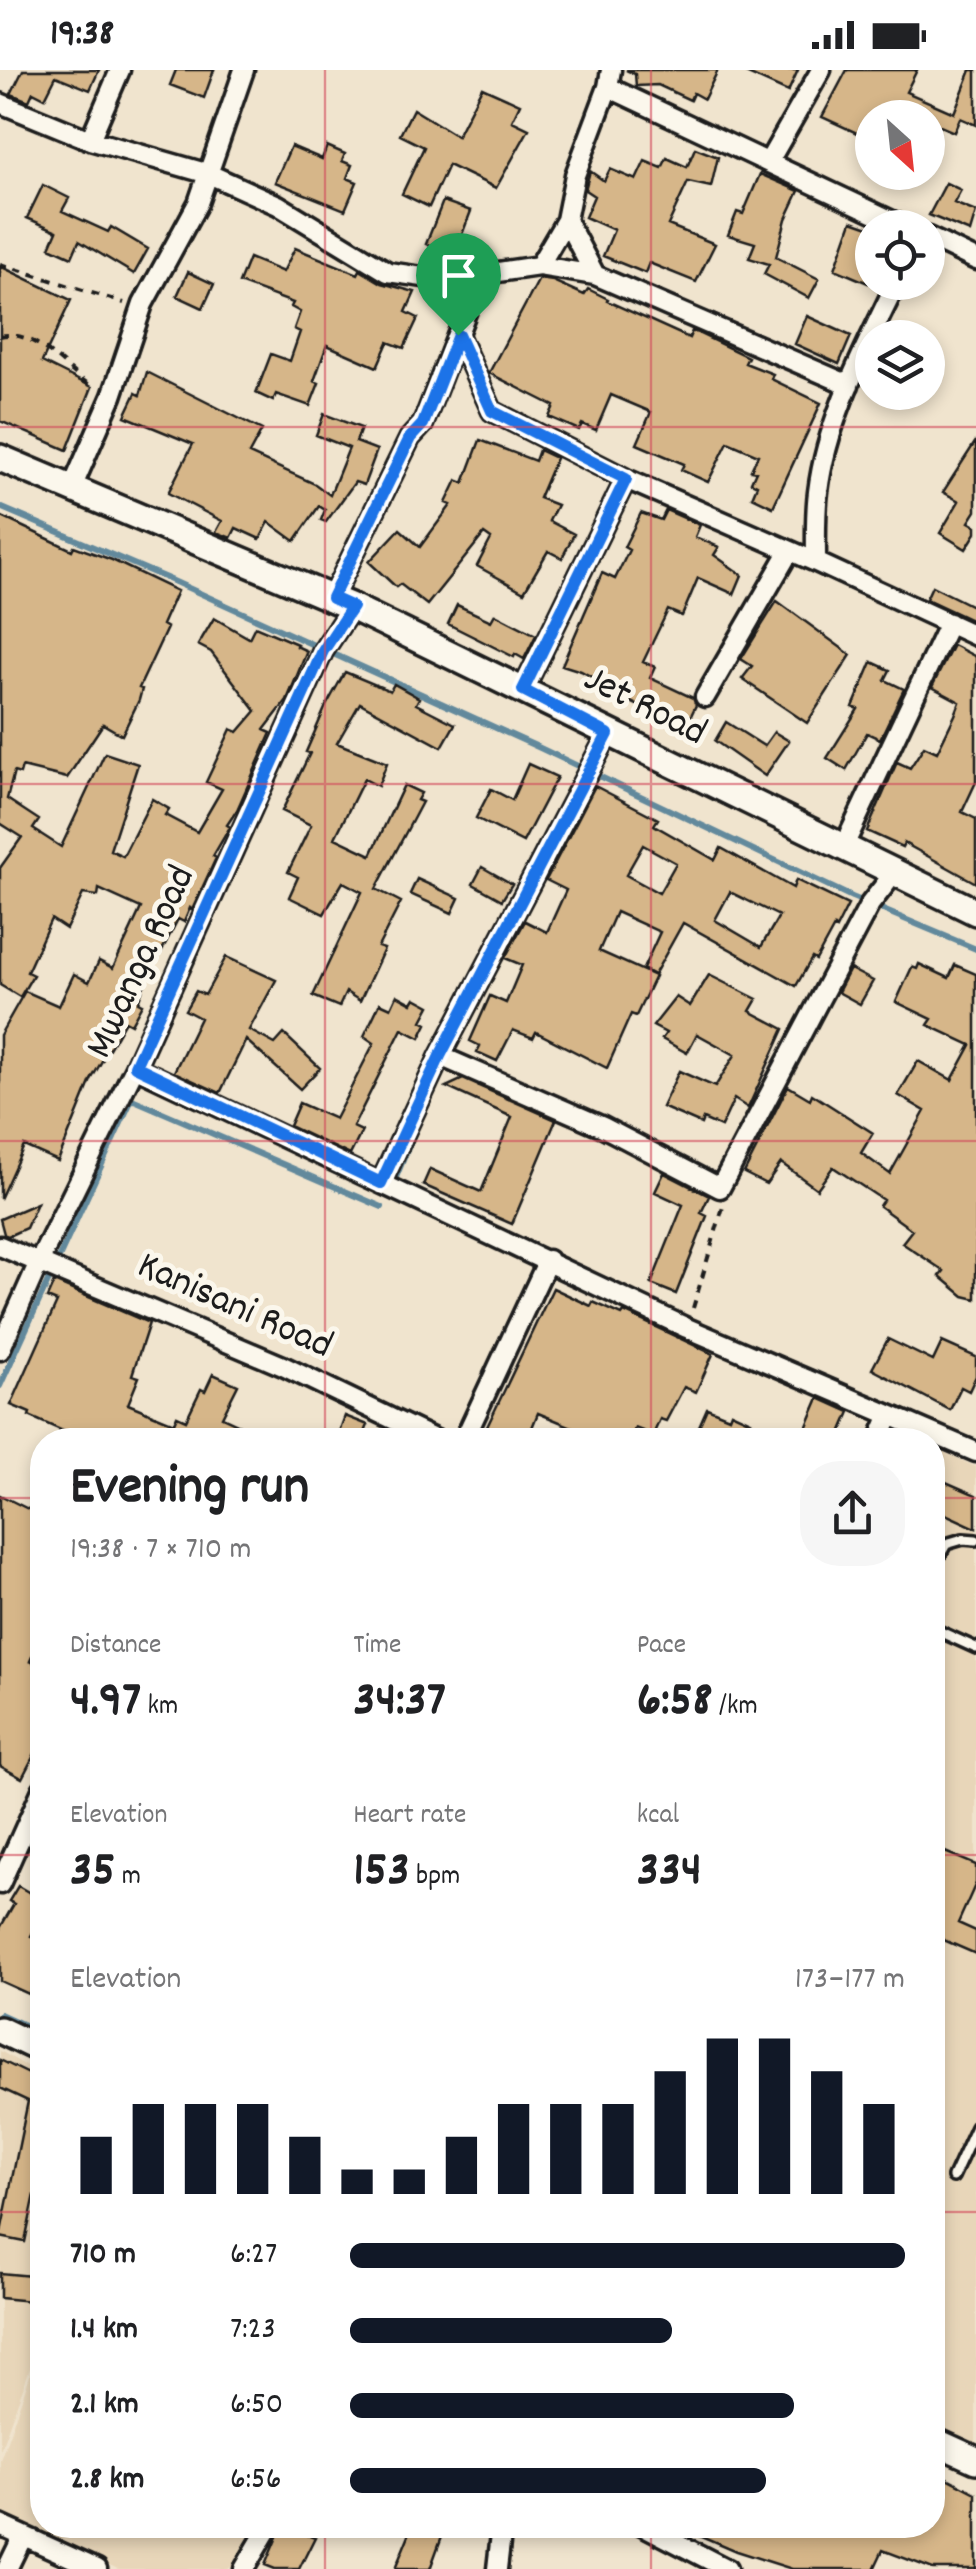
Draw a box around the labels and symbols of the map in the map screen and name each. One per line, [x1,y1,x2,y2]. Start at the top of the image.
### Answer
north arrow [855,100,945,190]
pin [416,233,501,336]
street label: Jet Road [573,653,715,763]
street label: Mwanga Road [73,857,213,1069]
street label: Kanisani Road [127,1240,341,1376]

